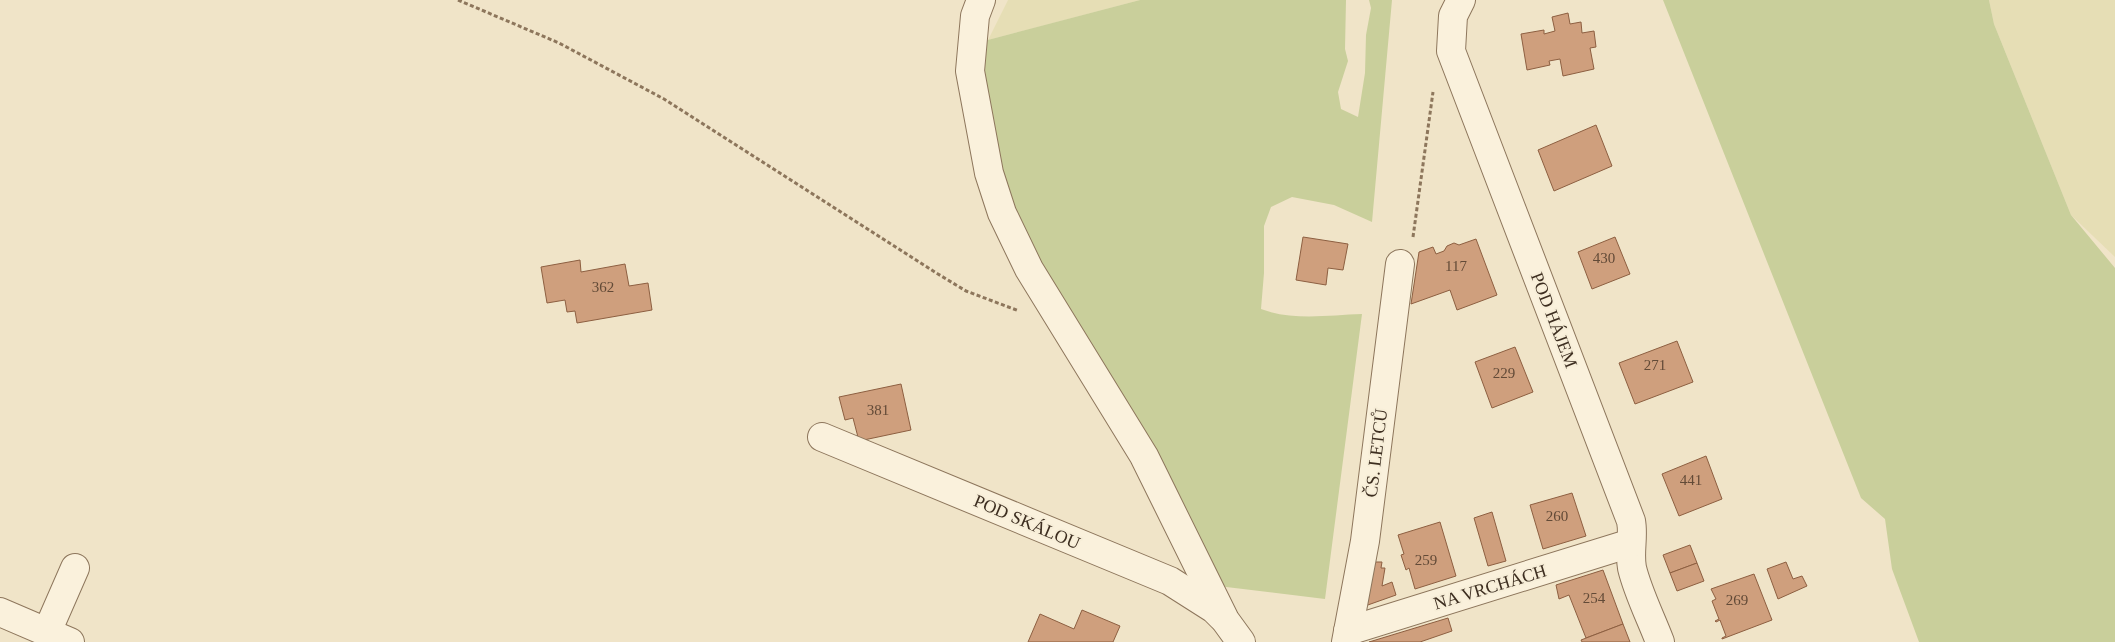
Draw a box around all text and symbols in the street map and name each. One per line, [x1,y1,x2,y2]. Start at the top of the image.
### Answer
house number: 430 [1593,250,1615,266]
house number: 117 [1445,258,1467,274]
street label: POD HÁJEM [1527,269,1582,371]
house number: 362 [592,279,614,295]
house number: 271 [1644,357,1666,373]
house number: 229 [1493,365,1515,381]
house number: 381 [867,402,889,418]
street label: ČS. LETCŮ [1360,407,1391,498]
house number: 441 [1680,472,1702,488]
street label: POD SKÁLOU [971,490,1084,553]
house number: 260 [1546,508,1568,524]
house number: 259 [1415,552,1437,568]
street label: NA VRCHÁCH [1431,559,1549,614]
house number: 254 [1583,590,1606,606]
house number: 269 [1726,592,1748,608]

